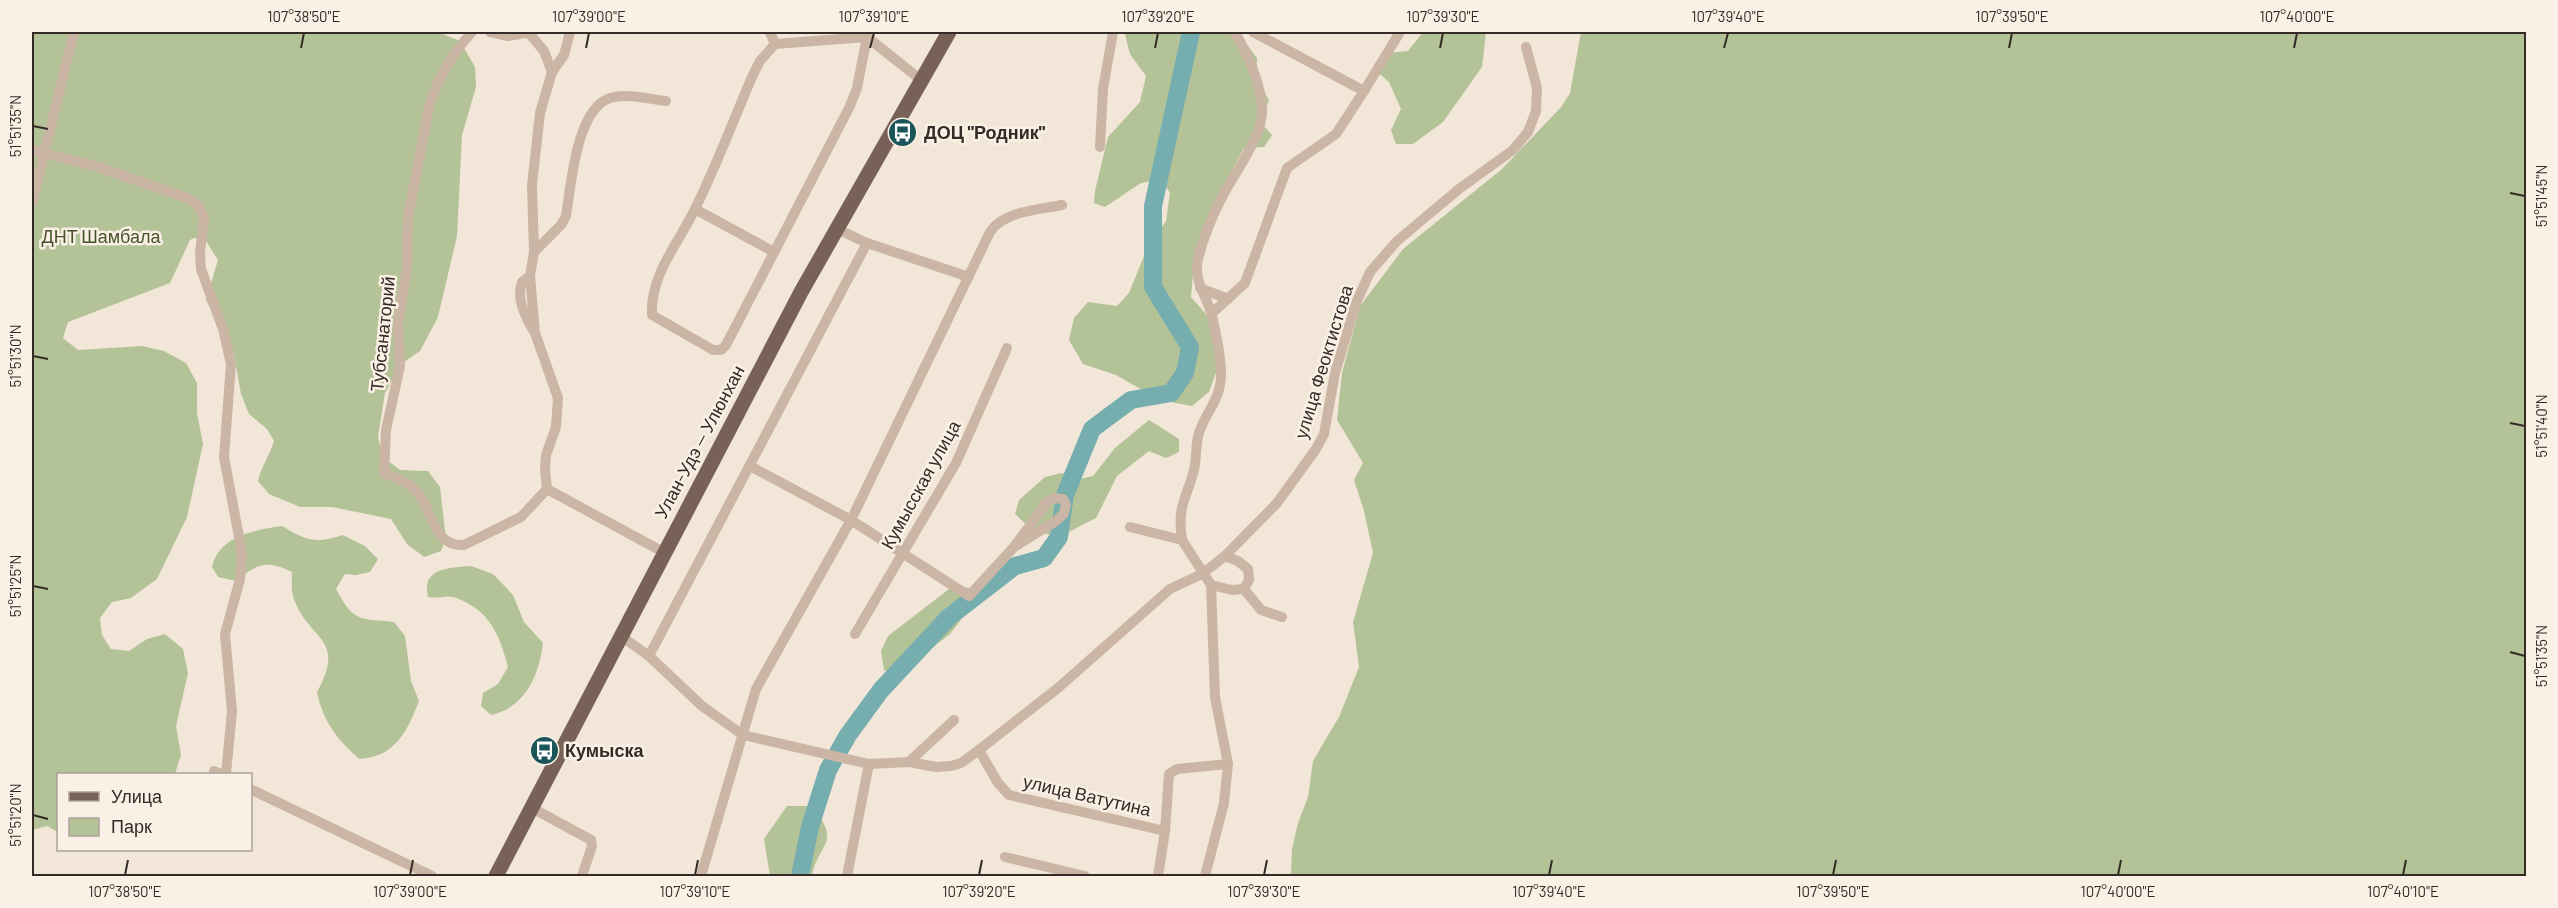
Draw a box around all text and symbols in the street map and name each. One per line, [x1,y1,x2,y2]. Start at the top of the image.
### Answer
text: 107°38'50"E [267,7,341,25]
text: 107°39'00"E [552,7,626,25]
text: 107°39'10"E [839,7,909,25]
text: 107°39'20"E [1121,7,1195,25]
text: 107°39'30"E [1406,7,1480,25]
text: 107°39'40"E [1691,7,1765,25]
text: 107°39'50"E [1975,7,2049,25]
text: 107°40'00"E [2259,7,2335,25]
text: 51°51'35"N [6,95,24,157]
bus stop icon: ДОЦ "Родник" [887,117,919,149]
place label: ДОЦ "Родник" [924,121,1046,143]
text: 51°51'45"N [2532,165,2550,227]
park label: ДНТ Шамбала [42,225,161,247]
street label: Тубсанаторий [365,275,399,393]
street label: улица Феоктистова [1289,281,1357,441]
text: 51°51'30"N [6,324,24,388]
street label: Улан-Удэ — Улюнхан [649,361,749,522]
text: 51°51'40"N [2532,394,2550,458]
street label: Кумысская улица [876,415,965,553]
text: 51°51'25"N [6,555,24,617]
text: 51°51'35"N [2532,625,2550,687]
bus stop icon: Кумыска [528,735,560,767]
place label: Кумыска [565,739,644,761]
street label: улица Ватутина [1021,770,1154,821]
legend [57,773,252,851]
text: 51°51'20"N [6,783,24,847]
text: Улица [111,785,163,807]
text: Парк [111,815,152,837]
text: 107°38'50"E [88,882,162,900]
text: 107°39'00"E [373,882,447,900]
text: 107°39'10"E [660,882,730,900]
text: 107°39'20"E [942,882,1016,900]
text: 107°39'30"E [1227,882,1301,900]
text: 107°39'40"E [1512,882,1586,900]
text: 107°39'50"E [1796,882,1870,900]
text: 107°40'00"E [2080,882,2156,900]
text: 107°40'10"E [2367,882,2439,900]

